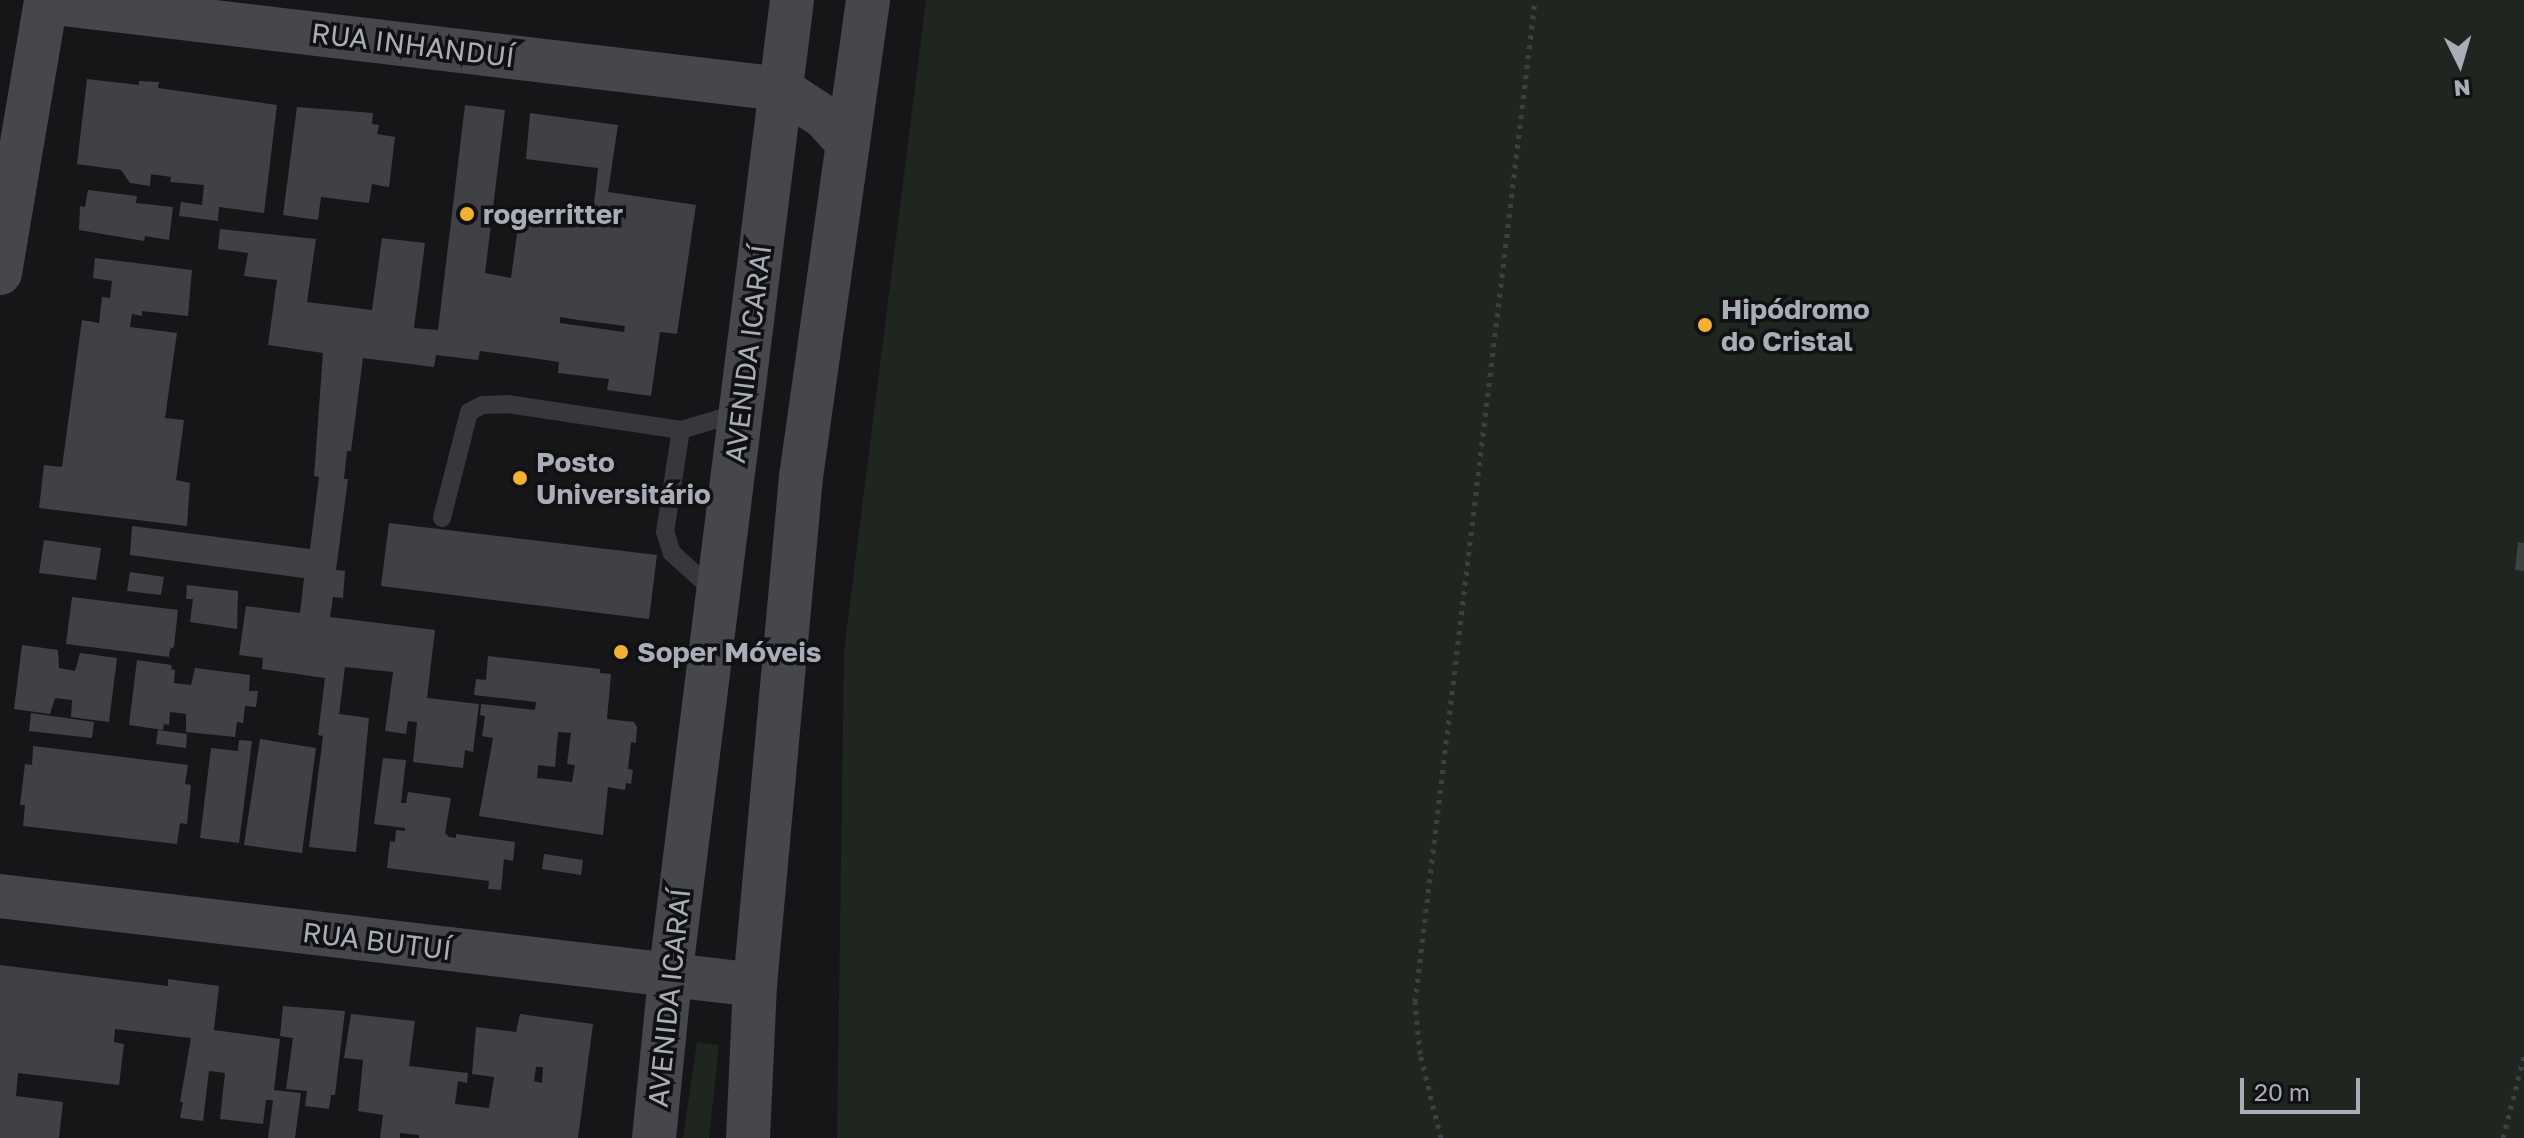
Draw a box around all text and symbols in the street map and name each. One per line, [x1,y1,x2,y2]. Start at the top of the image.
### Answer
street label: RUA INHANDUÍ [310,16,516,74]
north arrow [2420,24,2500,104]
text: N [2453,74,2472,103]
place label: rogerritter [483,197,623,231]
marker: rogerritter [458,205,476,223]
street label: AVENIDA ICARAÍ [718,243,778,465]
place label: Hipódromo do Cristal [1721,292,1870,358]
marker: Hipódromo do Cristal [1696,316,1714,334]
place label: Posto Universitário [536,445,711,511]
marker: Posto Universitário [511,469,529,487]
place label: Soper Móveis [637,635,821,669]
marker: Soper Móveis [612,643,630,661]
street label: AVENIDA ICARAÍ [641,887,697,1109]
street label: RUA BUTUÍ [301,915,453,967]
scale bar [2244,1062,2364,1112]
text: 20 m [2254,1077,2310,1106]

